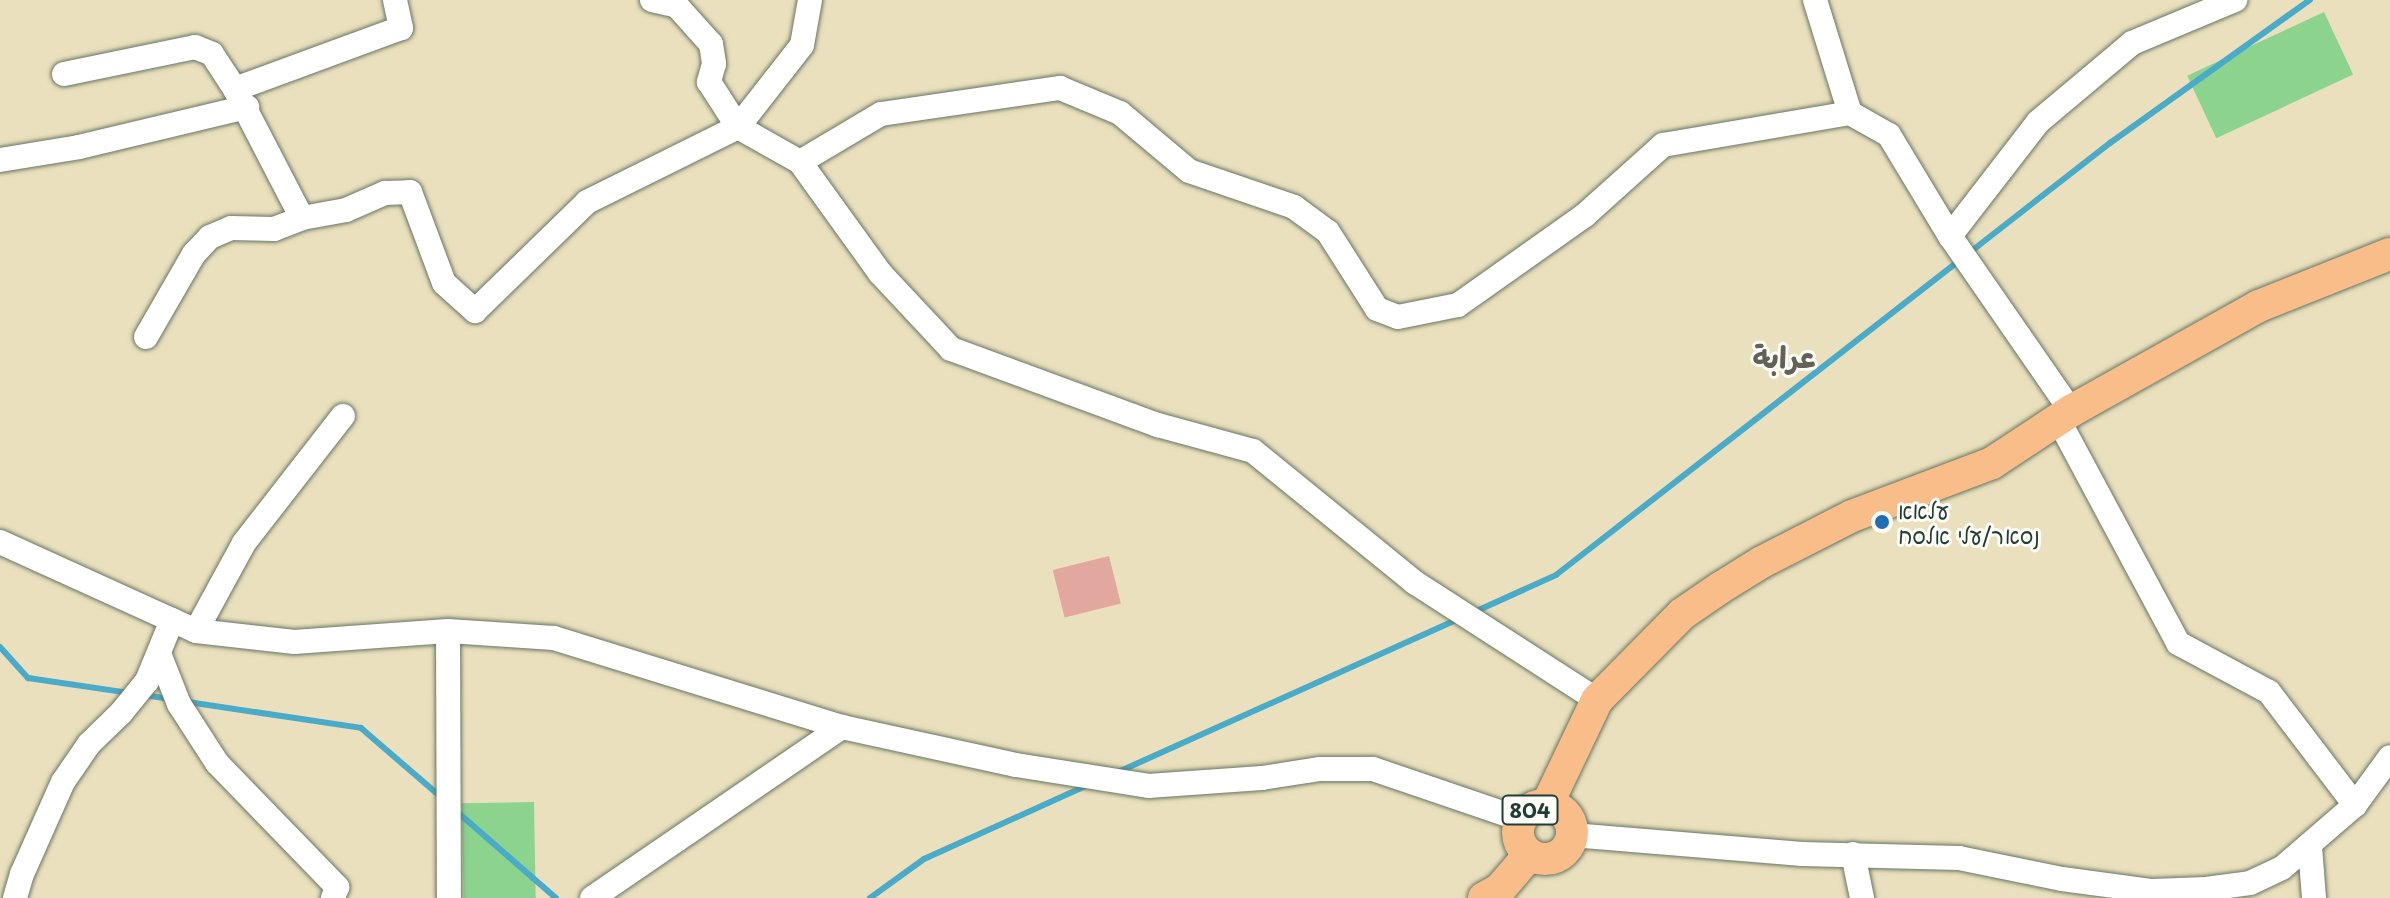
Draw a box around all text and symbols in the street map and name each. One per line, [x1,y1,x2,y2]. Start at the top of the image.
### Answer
district label: عرابة [1753,338,1815,374]
place label: עלאא נסאר/עלי אלסח [1898,496,2040,548]
marker: עלאא נסאר/עלי אלסח [1873,513,1891,531]
road number: 804 [1500,794,1560,826]

